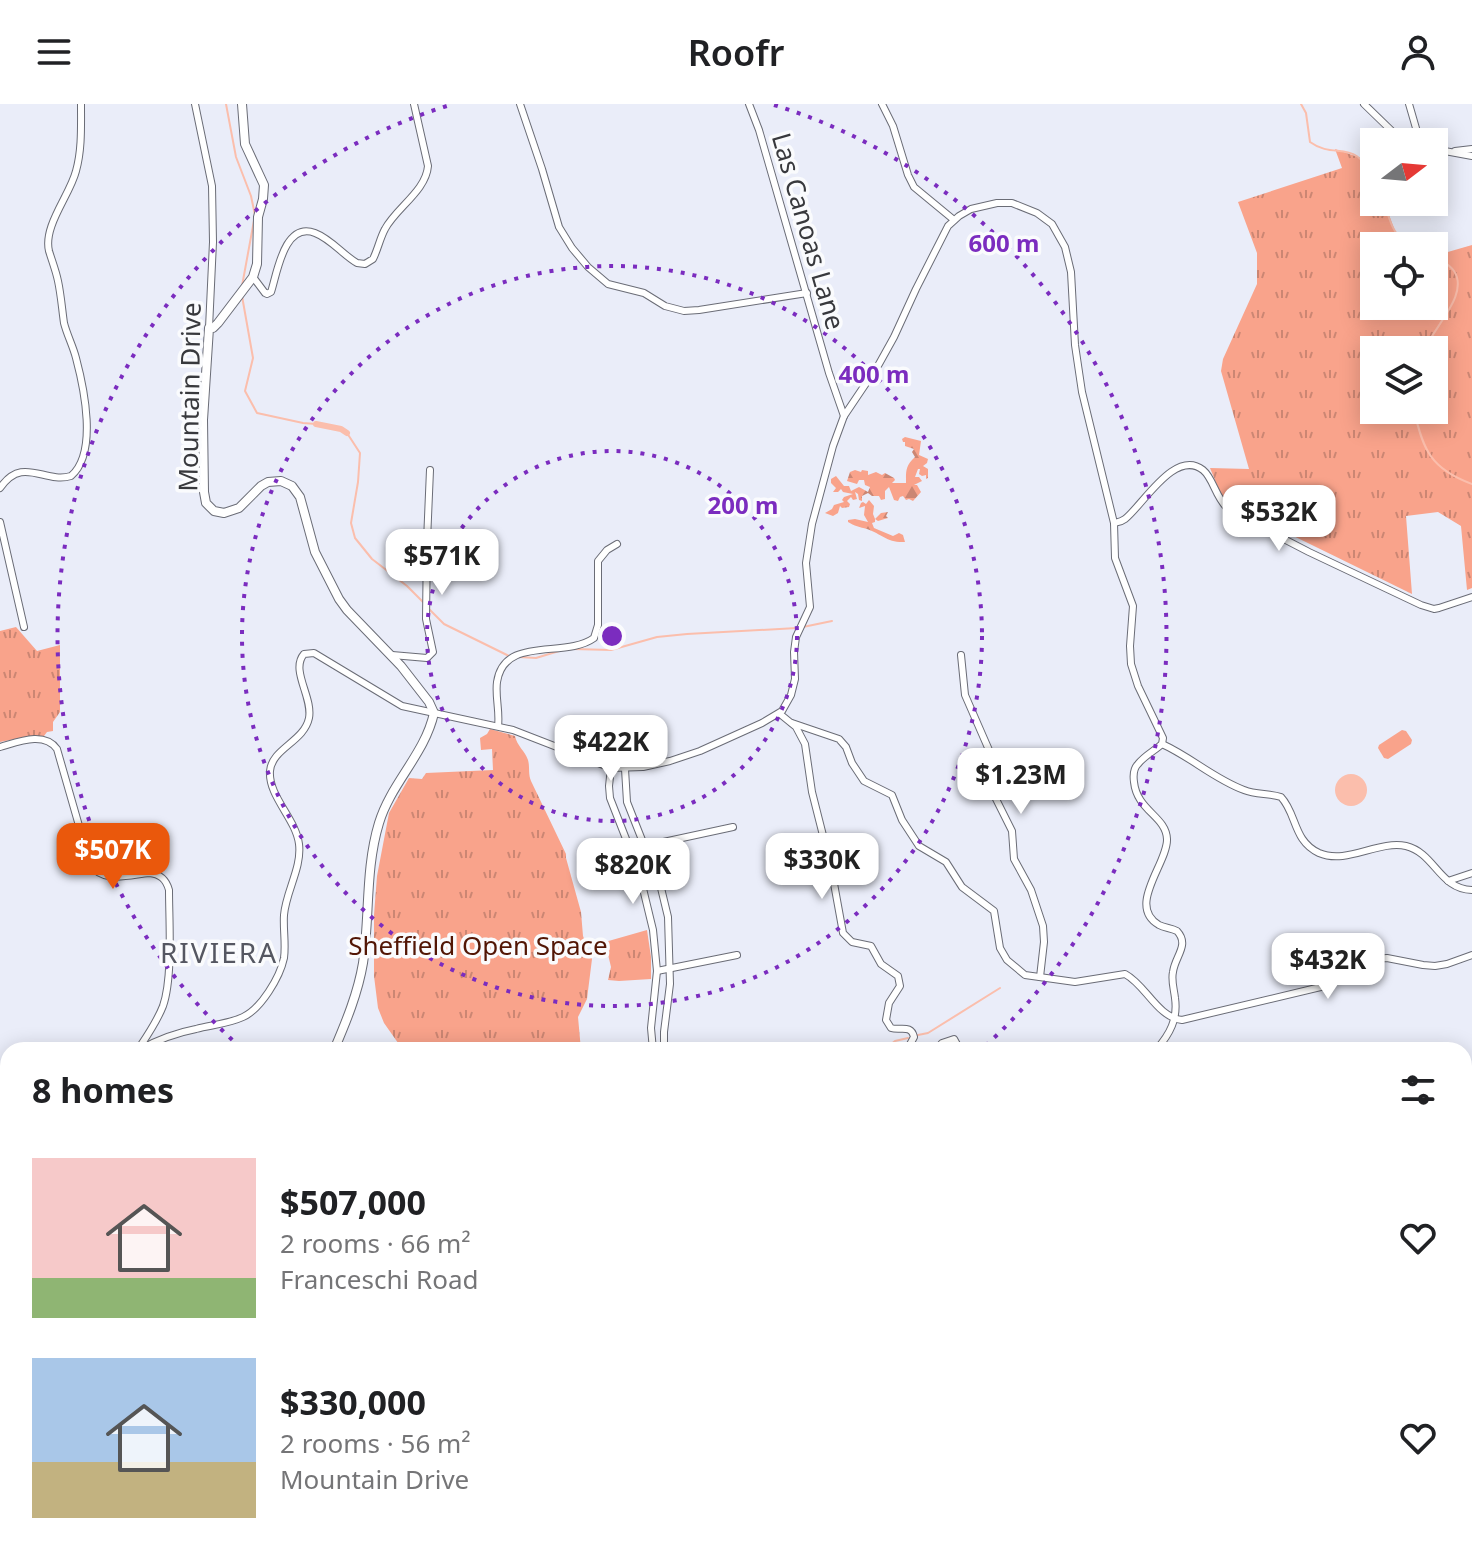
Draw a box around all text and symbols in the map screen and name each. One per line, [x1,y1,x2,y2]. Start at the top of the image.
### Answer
text: Roofr [688,28,784,77]
icon: menu [32,30,76,74]
icon: person [1396,30,1440,74]
street label: Las Canoas Lane [764,128,854,334]
north arrow [1360,128,1448,216]
map controls [1360,128,1448,424]
text: 600 m [969,226,1039,259]
button: locate [1360,232,1448,320]
street label: Mountain Drive [169,302,209,492]
button: layers [1360,336,1448,424]
text: 400 m [839,357,909,390]
pin: $532K [1223,485,1335,553]
text: 200 m [708,488,778,521]
text: $532K [1241,493,1317,529]
pin: $571K [386,529,498,597]
text: $571K [404,537,480,573]
centre of rings [598,622,626,650]
pin: $422K [555,715,667,783]
text: $422K [573,723,649,759]
pin: $1.23M [956,748,1086,816]
text: $1.23M [975,756,1067,792]
pin: $507K [57,823,169,891]
text: $507K [75,831,151,867]
pin: $330K [766,833,878,901]
pin: $820K [577,838,689,906]
text: $330K [784,841,860,877]
text: $820K [595,846,671,882]
park label: Sheffield Open Space [348,927,608,963]
district label: RIVIERA [160,933,278,971]
pin: $432K [1272,933,1384,1001]
text: $432K [1290,941,1366,977]
text: 8 homes [32,1067,174,1113]
icon: filters [1396,1068,1440,1112]
text: $507,000 [280,1179,426,1225]
icon: home [96,1190,192,1286]
icon: heart [1396,1216,1440,1260]
text: 2 rooms · 66 m² [280,1225,470,1261]
text: Franceschi Road [280,1261,478,1297]
text: $330,000 [280,1379,426,1425]
icon: home [96,1390,192,1486]
icon: heart [1396,1416,1440,1460]
text: 2 rooms · 56 m² [280,1425,470,1461]
text: Mountain Drive [280,1461,469,1497]

